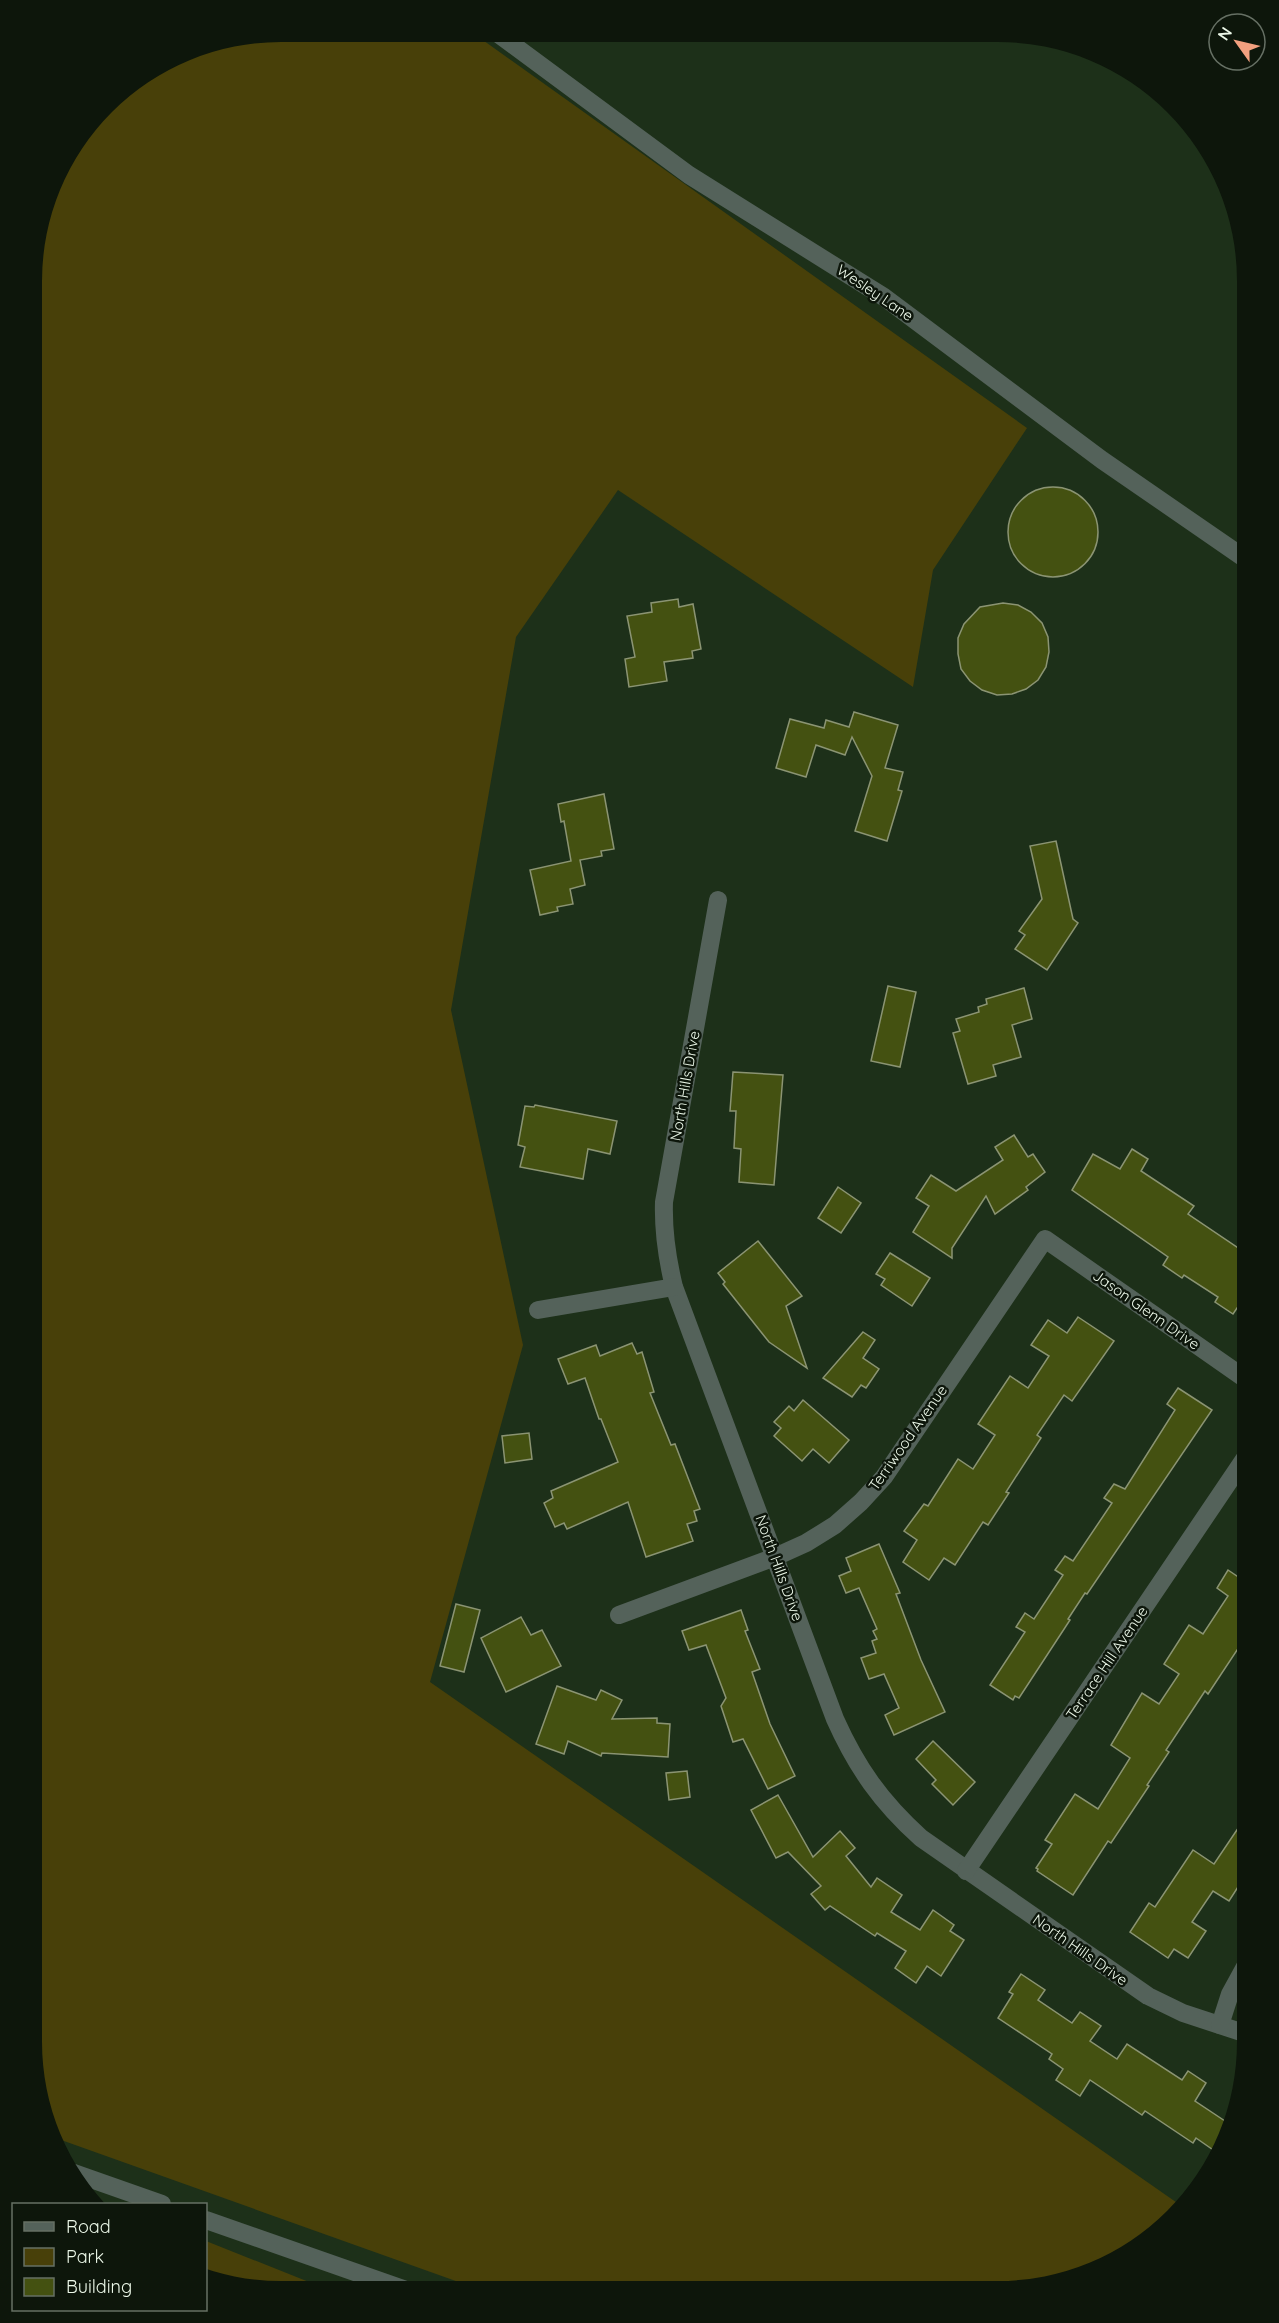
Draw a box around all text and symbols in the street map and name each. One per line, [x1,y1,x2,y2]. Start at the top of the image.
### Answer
north arrow [1207,12,1267,72]
text: N [1213,23,1236,44]
street label: Wesley Lane [833,260,917,325]
street label: North Hills Drive [665,1029,704,1143]
street label: Jason Glenn Drive [1089,1266,1203,1354]
street label: Terriwood Avenue [864,1381,951,1494]
street label: North Hills Drive [751,1512,807,1624]
street label: Terrace Hill Avenue [1062,1602,1152,1723]
street label: North Hills Drive [1029,1910,1131,1989]
legend [12,2203,207,2311]
text: Road [66,2215,111,2238]
text: Park [66,2245,104,2268]
text: Building [66,2275,132,2298]

